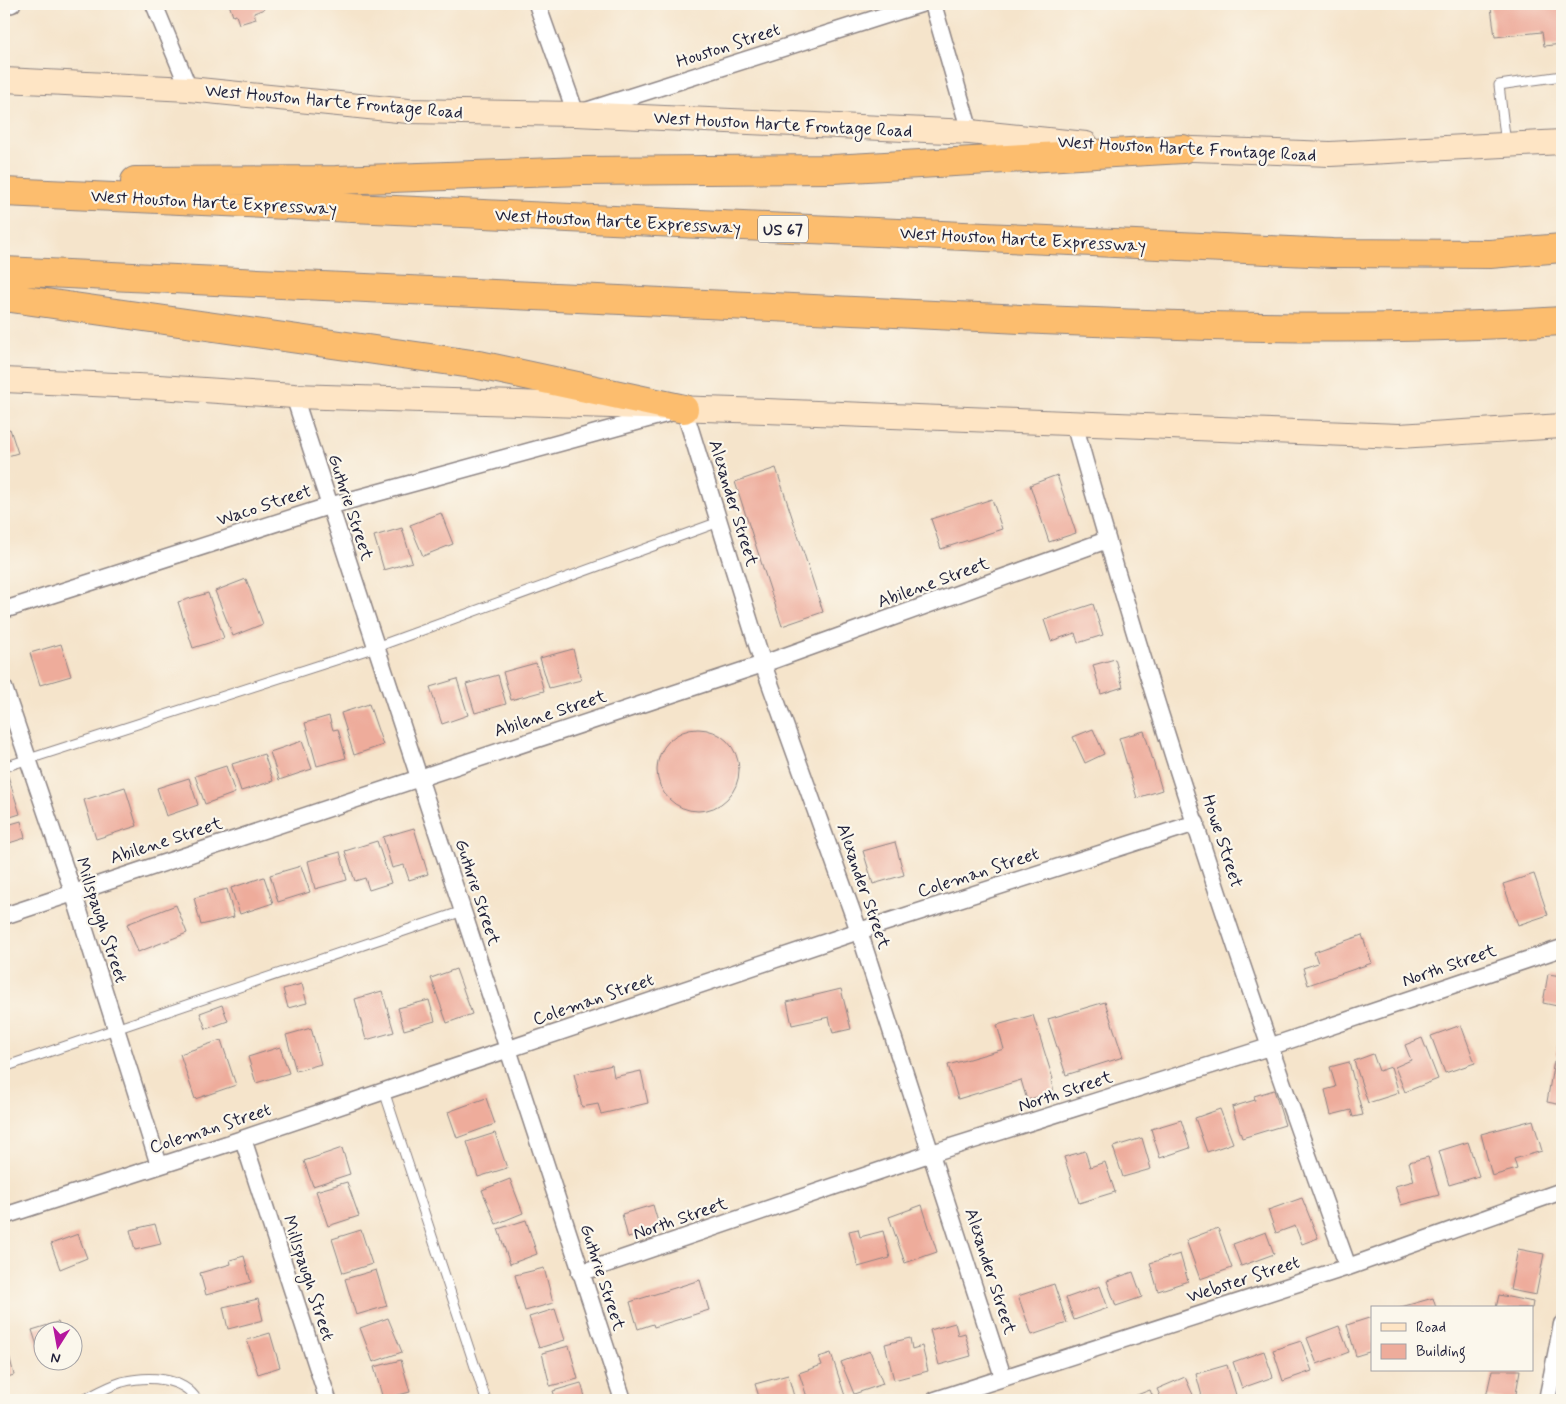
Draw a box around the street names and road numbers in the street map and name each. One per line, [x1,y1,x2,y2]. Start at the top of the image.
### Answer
street label: Houston Street [673,18,784,74]
street label: West Houston Harte Frontage Road [204,79,464,126]
street label: West Houston Harte Frontage Road [653,106,913,145]
street label: West Houston Harte Frontage Road [1057,130,1317,169]
street label: West Houston Harte Expressway [90,185,338,221]
street label: West Houston Harte Expressway [494,204,742,240]
road number: US 67 [758,215,808,242]
street label: West Houston Harte Expressway [899,222,1147,258]
street label: Alexander Street [702,437,764,570]
street label: Guthrie Street [322,451,379,564]
street label: Waco Street [214,479,315,533]
street label: Abilene Street [874,552,993,614]
street label: Abilene Street [491,684,610,743]
street label: Howe Street [1196,792,1248,891]
street label: Abilene Street [107,811,226,870]
street label: Alexander Street [830,820,896,953]
street label: Guthrie Street [449,836,506,949]
street label: Coleman Street [914,842,1042,904]
street label: Millspaugh Street [68,854,133,987]
street label: North Street [1399,938,1500,993]
street label: Coleman Street [530,968,657,1032]
street label: North Street [1015,1065,1116,1119]
street label: Coleman Street [146,1098,274,1160]
street label: North Street [630,1191,731,1246]
street label: Alexander Street [958,1205,1022,1338]
street label: Millspaugh Street [275,1212,340,1345]
street label: Guthrie Street [574,1221,631,1334]
street label: Webster Street [1184,1250,1303,1309]

